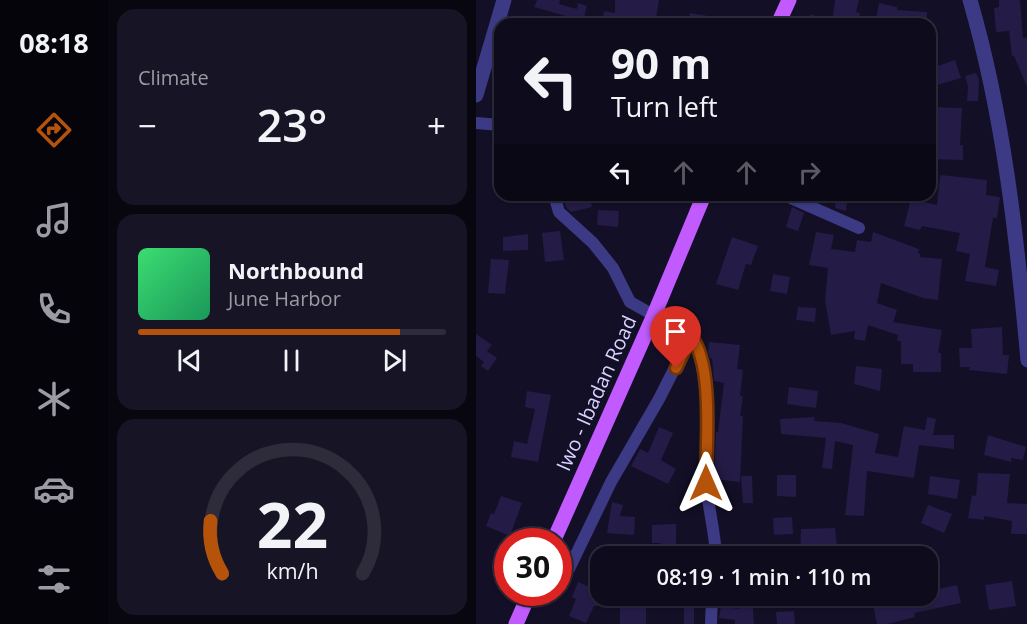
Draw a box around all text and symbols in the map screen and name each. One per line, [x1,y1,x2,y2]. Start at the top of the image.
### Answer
text: 08:18 [19,24,89,61]
text: 90 m [611,34,711,91]
icon: left [512,42,590,120]
text: Climate [138,64,209,91]
text: Turn left [611,88,718,125]
text: 23° [257,94,327,155]
text: − [138,103,157,148]
text: + [427,103,446,148]
icon: directions [33,109,75,151]
icon: left [604,156,637,189]
icon: ahead [667,156,700,189]
icon: ahead [730,156,763,189]
icon: right [793,156,826,189]
icon: music [33,199,75,241]
text: Northbound [228,255,364,285]
text: June Harbor [228,285,341,312]
icon: phone [33,288,75,330]
pin [650,306,701,368]
street label: Iwo - Ibadan Road [550,311,642,475]
icon: arrive [659,315,692,348]
icon: previous [173,344,206,377]
icon: pause [275,344,308,377]
icon: next [378,344,411,377]
icon: climate [33,378,75,420]
position arrow [674,451,738,515]
icon: car [33,468,75,510]
text: 22 [256,481,328,566]
speed limit sign: 30 [494,528,572,606]
text: km/h [266,556,318,585]
icon: filters [33,558,75,600]
text: 08:19 · 1 min · 110 m [656,561,872,591]

